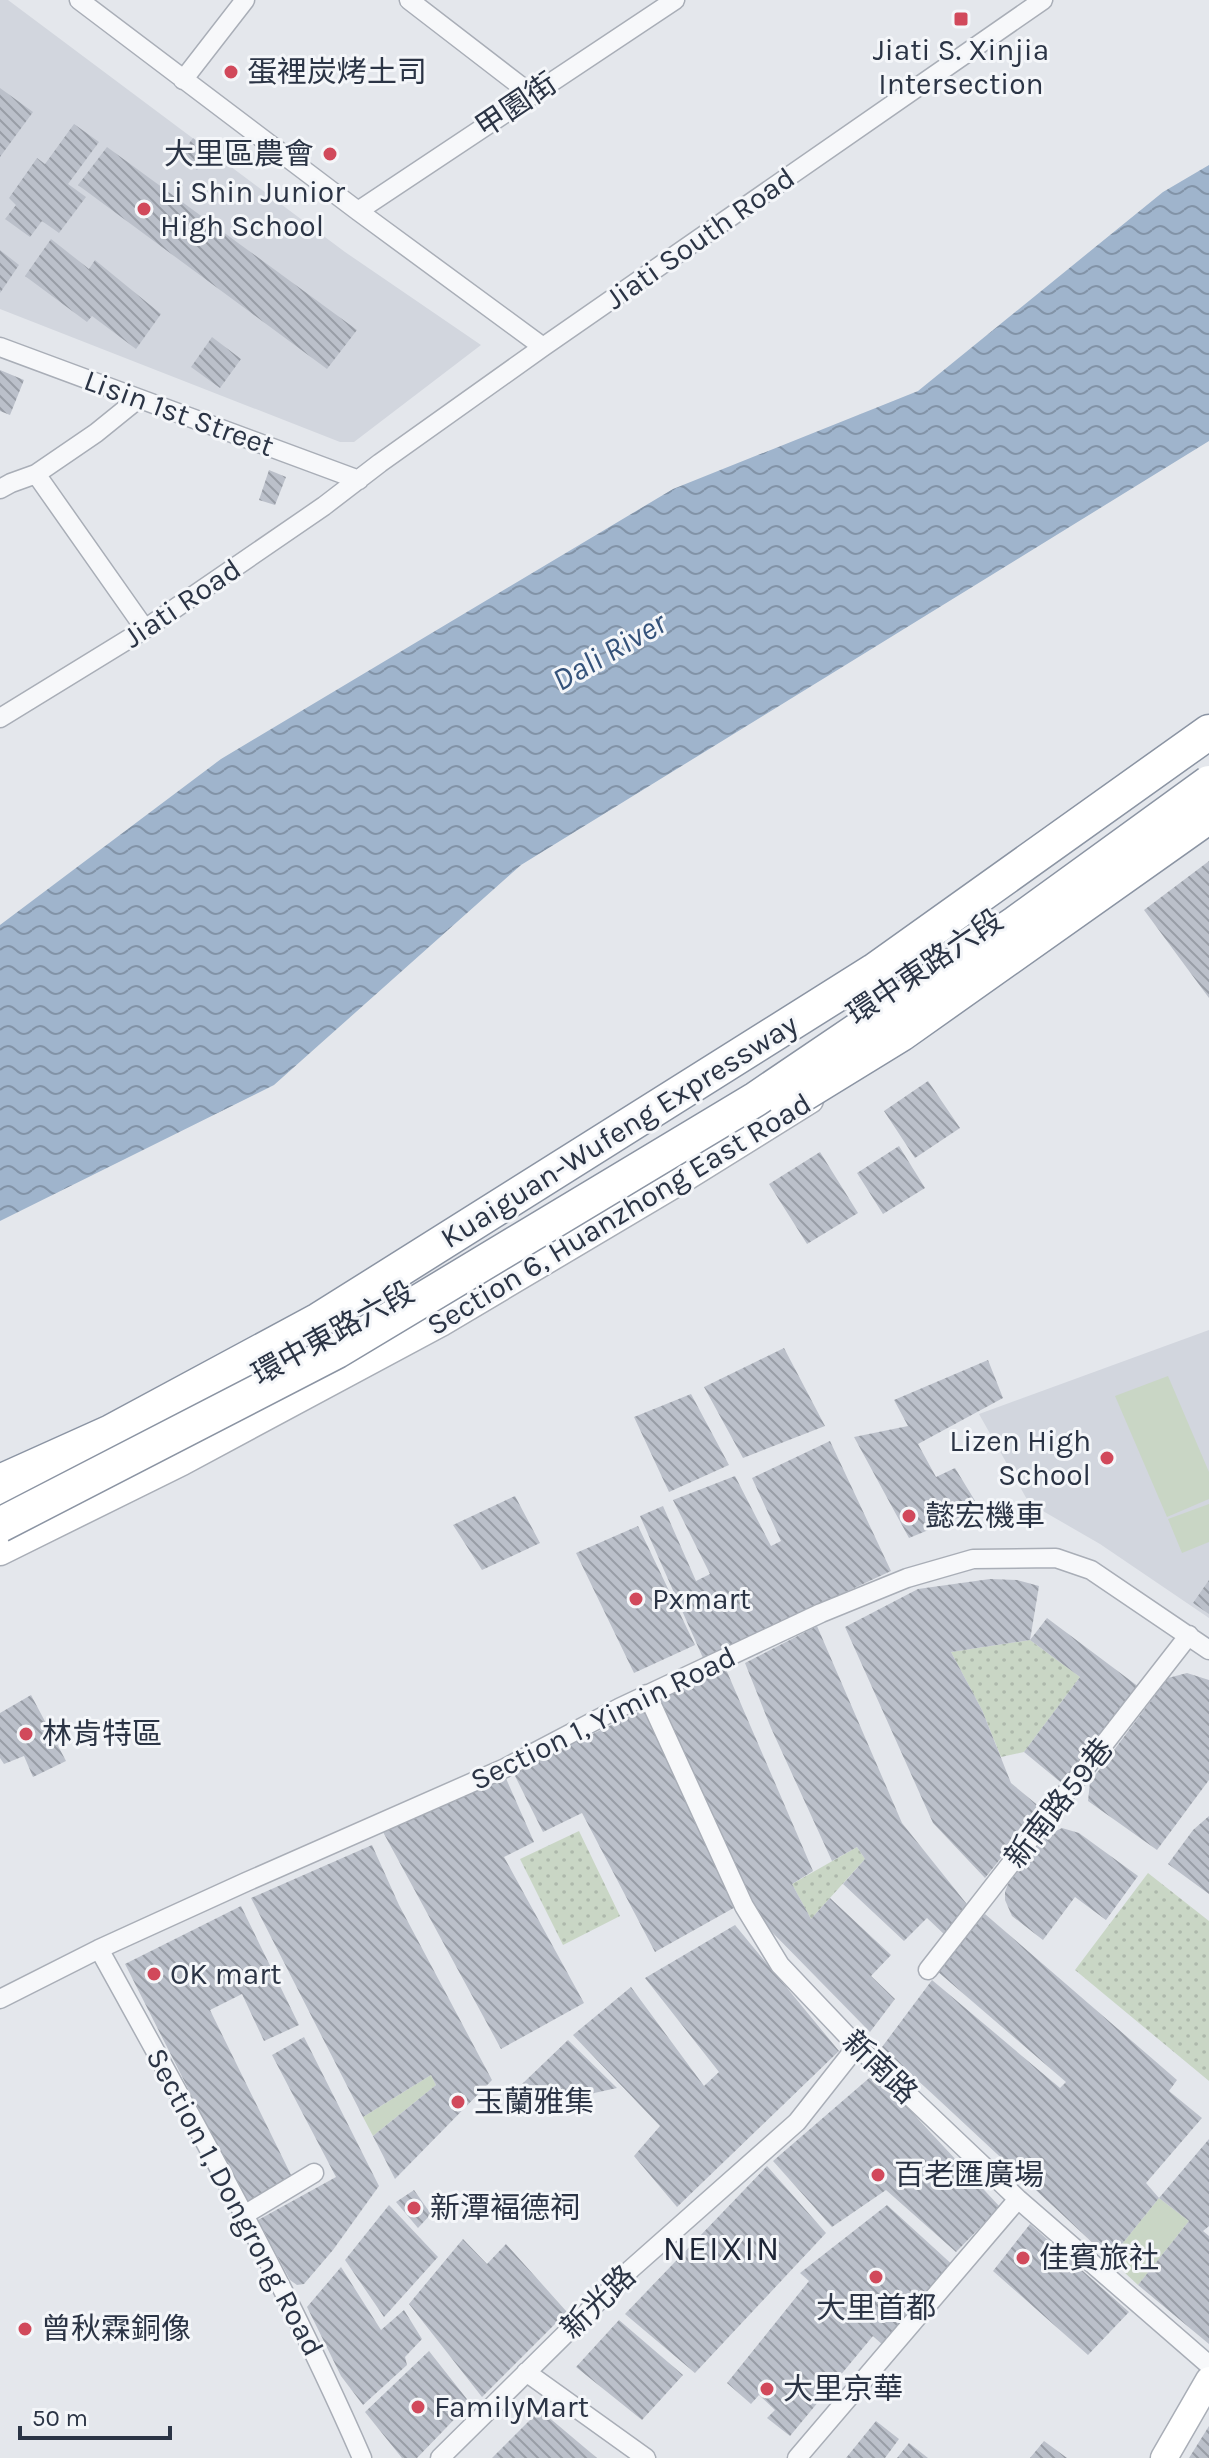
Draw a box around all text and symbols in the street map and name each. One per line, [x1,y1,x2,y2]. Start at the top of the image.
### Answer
marker: Jiati S. Xinjia Intersection [952,10,970,28]
place label: Jiati S. Xinjia Intersection [873,32,1049,102]
place label: 蛋裡炭烤土司 [247,54,427,90]
marker: 蛋裡炭烤土司 [222,63,240,81]
street label: 甲園街 [469,65,563,145]
place label: 大里區農會 [164,136,314,172]
marker: 大里區農會 [321,145,339,163]
street label: Jiati South Road [598,159,802,317]
place label: Li Shin Junior High School [160,174,345,244]
marker: Li Shin Junior High School [135,200,153,218]
street label: Lisin 1st Street [79,362,279,464]
street label: Jiati Road [116,551,248,655]
water label: Dali River [546,604,674,699]
street label: 環中東路六段 [840,902,1010,1032]
street label: Kuaiguan-Wufeng Expressway [434,1006,804,1256]
street label: Section 6, Huanzhong East Road [420,1085,818,1343]
street label: 環中東路六段 [246,1274,420,1392]
place label: Lizen High School [949,1423,1091,1493]
marker: Lizen High School [1098,1449,1116,1467]
place label: 懿宏機車 [925,1498,1045,1534]
marker: 懿宏機車 [900,1507,918,1525]
place label: Pxmart [652,1581,751,1617]
marker: Pxmart [627,1590,645,1608]
street label: Section 1, Yimin Road [464,1638,742,1798]
place label: 林肯特區 [42,1716,162,1752]
marker: 林肯特區 [17,1725,35,1743]
street label: 新南路59巷 [997,1731,1121,1875]
place label: OK mart [170,1956,281,1992]
marker: OK mart [145,1965,163,1983]
street label: 新南路 [835,2023,925,2111]
street label: Section 1, Dongrong Road [138,2042,332,2362]
place label: 玉蘭雅集 [474,2084,594,2120]
marker: 玉蘭雅集 [449,2093,467,2111]
place label: 百老匯廣場 [894,2157,1044,2193]
marker: 百老匯廣場 [869,2166,887,2184]
place label: 新潭褔德祠 [430,2190,580,2226]
marker: 新潭褔德祠 [405,2199,423,2217]
district label: NEIXIN [663,2229,781,2269]
place label: 佳賓旅社 [1039,2240,1159,2276]
marker: 佳賓旅社 [1014,2249,1032,2267]
street label: 新光路 [553,2258,643,2346]
marker: 大里首都 [867,2268,885,2286]
place label: 大里首都 [816,2290,936,2326]
place label: 曾秋霖銅像 [41,2311,191,2347]
marker: 曾秋霖銅像 [16,2320,34,2338]
place label: 大里京華 [783,2371,903,2407]
marker: 大里京華 [758,2380,776,2398]
place label: FamilyMart [434,2389,589,2425]
scale bar [20,2390,170,2440]
marker: FamilyMart [409,2398,427,2416]
text: 50 m [32,2404,88,2432]

